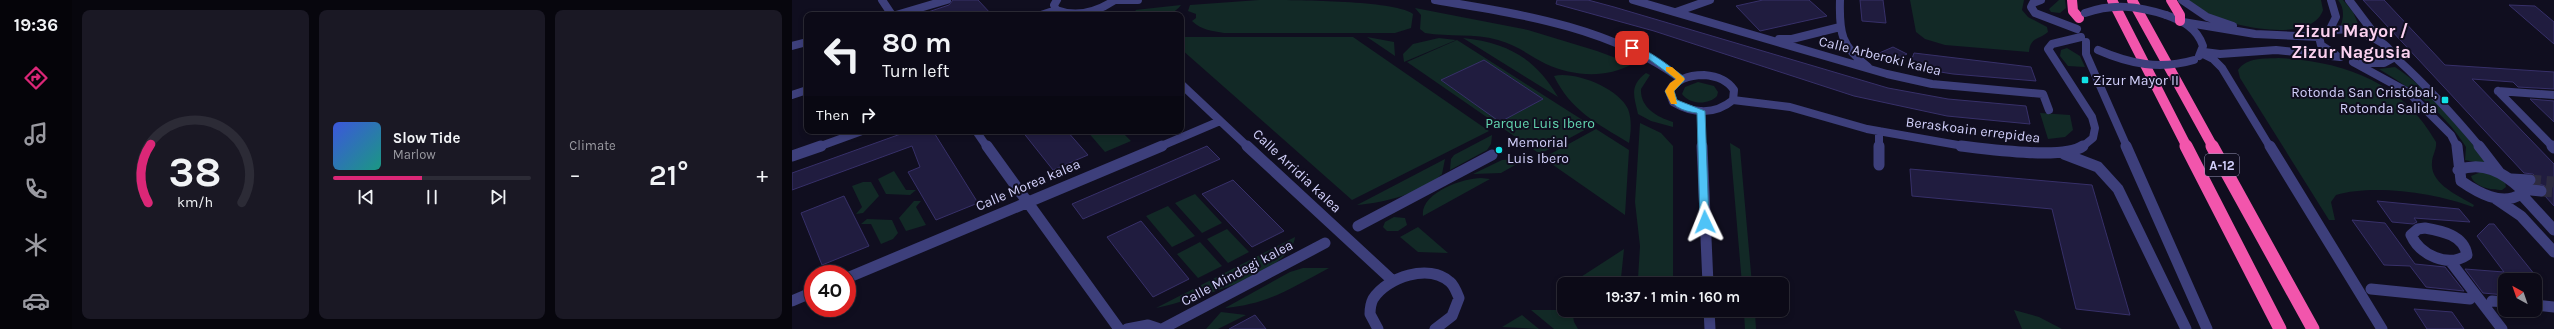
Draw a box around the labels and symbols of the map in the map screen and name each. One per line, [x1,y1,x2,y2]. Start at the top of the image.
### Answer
district label: Zizur Mayor / Zizur Nagusia [2291,20,2411,63]
pin [1615,31,1649,65]
street label: Calle Arberoki kalea [1817,33,1943,79]
place label: Zizur Mayor II [2093,72,2179,89]
marker: Zizur Mayor II [2080,75,2090,85]
place label: Rotonda San Cristóbal, Rotonda Salida [2291,84,2437,117]
marker: Rotonda San Cristóbal, Rotonda Salida [2440,95,2450,105]
street label: Beraskoain errepidea [1905,113,2041,147]
park label: Parque Luis Ibero [1485,115,1595,132]
street label: Calle Arridia kalea [1249,126,1345,216]
place label: Memorial Luis Ibero [1507,134,1569,167]
marker: Memorial Luis Ibero [1494,145,1504,155]
road number: A-12 [2205,154,2239,176]
street label: Calle Morea kalea [973,155,1083,215]
position arrow [1684,201,1726,243]
street label: Calle Mindegi kalea [1178,236,1296,310]
speed limit sign: 40 [804,265,856,317]
north arrow [2498,273,2542,317]

